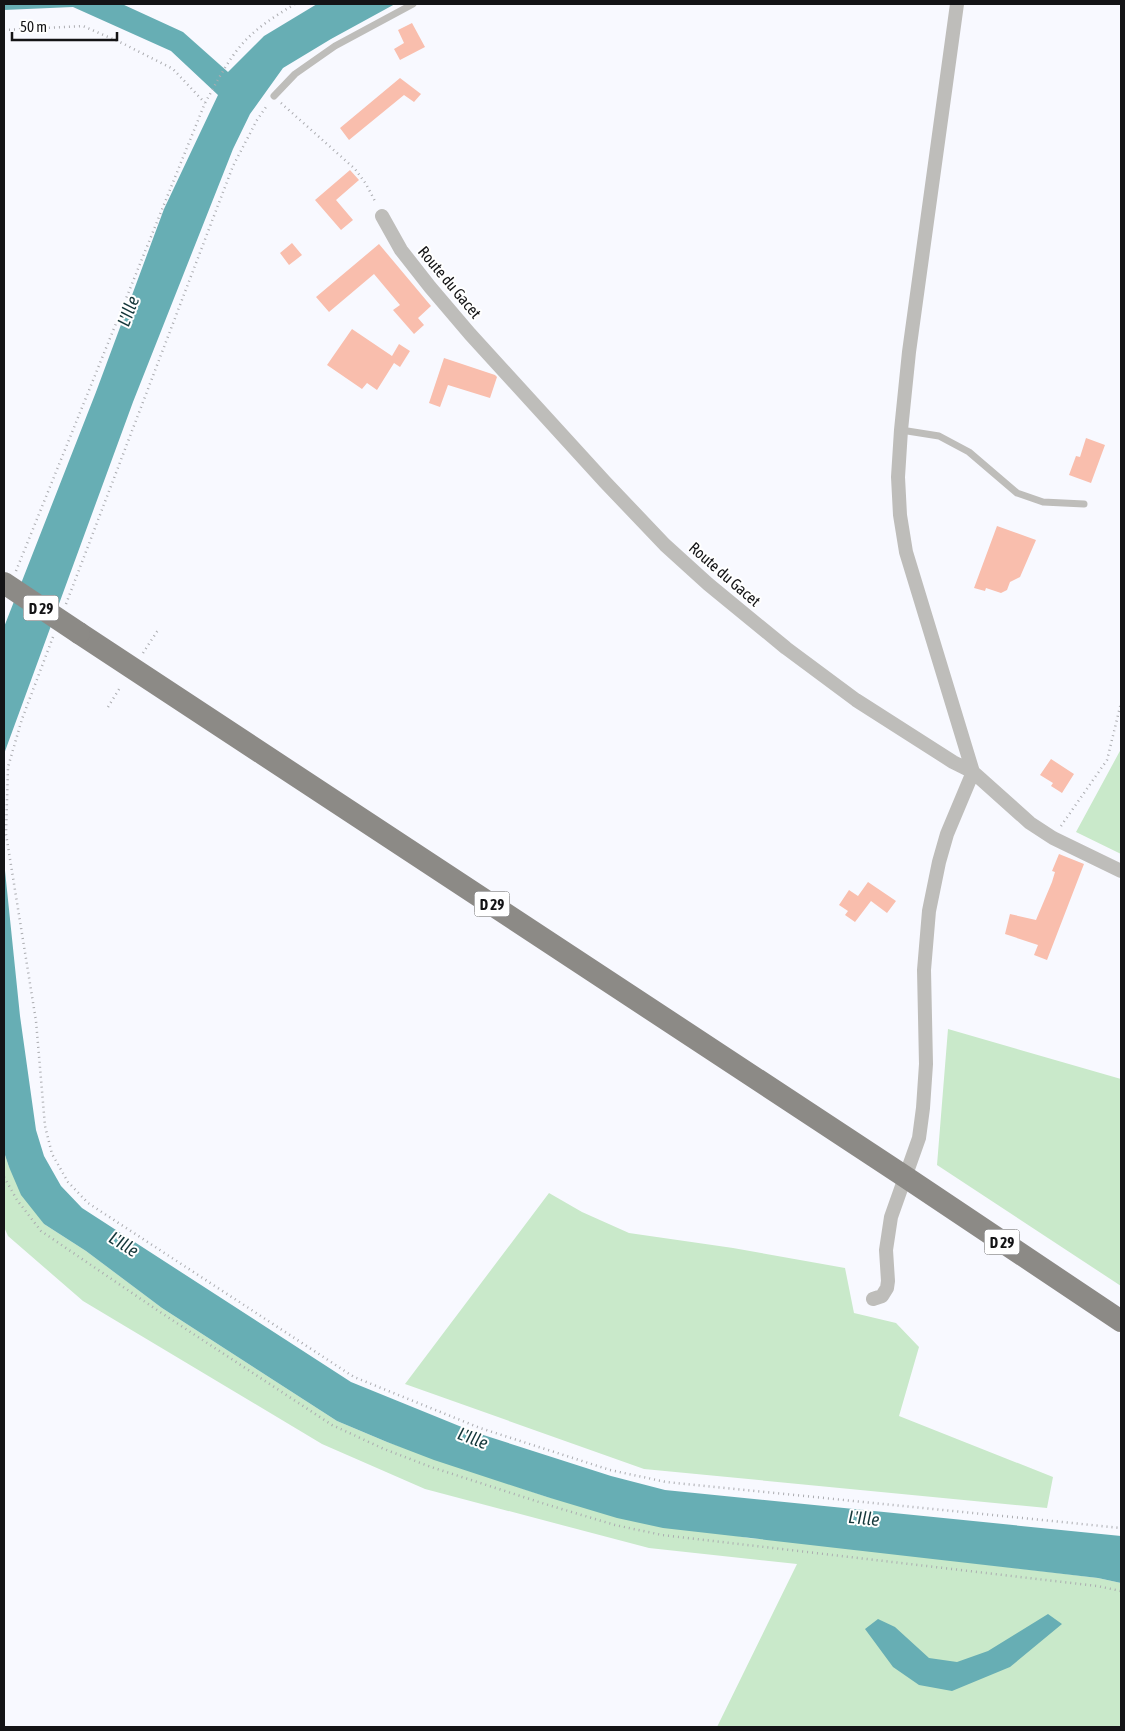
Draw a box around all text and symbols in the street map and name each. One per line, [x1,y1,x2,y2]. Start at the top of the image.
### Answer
scale bar [12,10,118,42]
text: 50 m [20,18,47,35]
street label: Route du Gacet [415,242,486,322]
water label: L'Ille [113,293,143,329]
street label: Route du Gacet [686,538,765,610]
road number: D 29 [23,596,58,620]
road number: D 29 [474,892,510,916]
water label: L'Ille [105,1227,143,1261]
road number: D 29 [984,1230,1020,1254]
water label: L'Ille [455,1423,491,1453]
water label: L'Ille [847,1506,881,1530]

